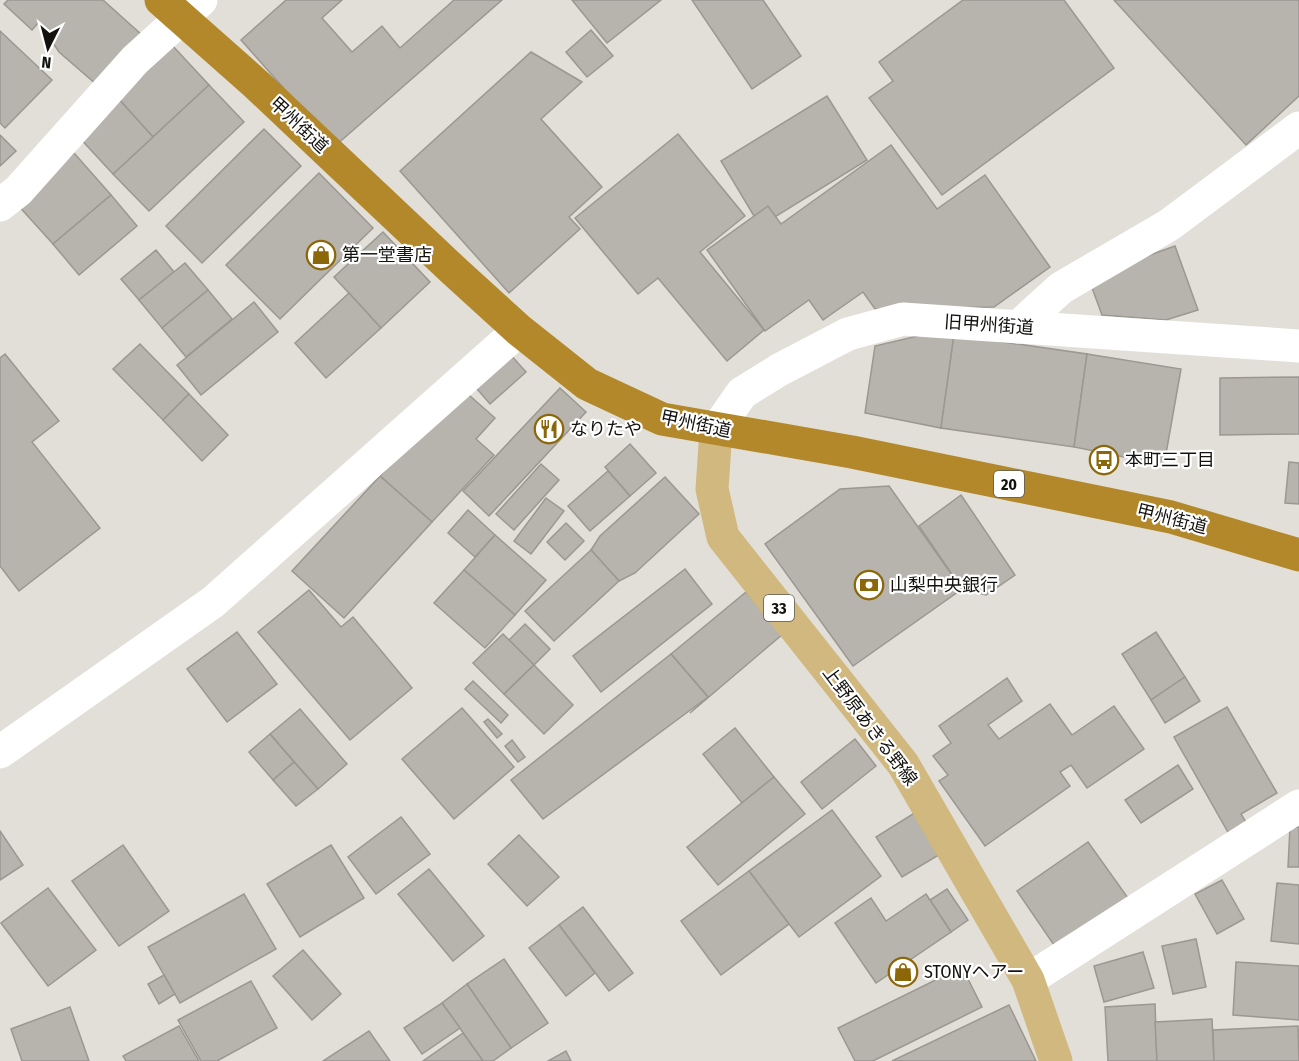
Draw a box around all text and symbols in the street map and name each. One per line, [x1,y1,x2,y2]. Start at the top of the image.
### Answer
north arrow [18,18,78,78]
text: N [41,52,52,72]
street label: 甲州街道 [265,92,333,158]
shop icon: 第一堂書店 [305,239,337,271]
place label: 第一堂書店 [342,244,432,266]
street label: 旧甲州街道 [943,311,1035,339]
street label: 甲州街道 [658,406,734,442]
restaurant icon: なりたや [533,413,565,445]
place label: なりたや [570,418,642,440]
bus stop icon: 本町三丁目 [1088,444,1120,476]
place label: 本町三丁目 [1125,449,1215,471]
road number: 20 [994,471,1024,497]
street label: 甲州街道 [1134,500,1210,538]
bank icon: 山梨中央銀行 [853,569,885,601]
place label: 山梨中央銀行 [890,574,998,596]
road number: 33 [764,595,794,621]
street label: 上野原あきる野線 [818,662,922,790]
shop icon: STONYヘアー [887,956,919,988]
place label: STONYヘアー [924,961,1024,983]

